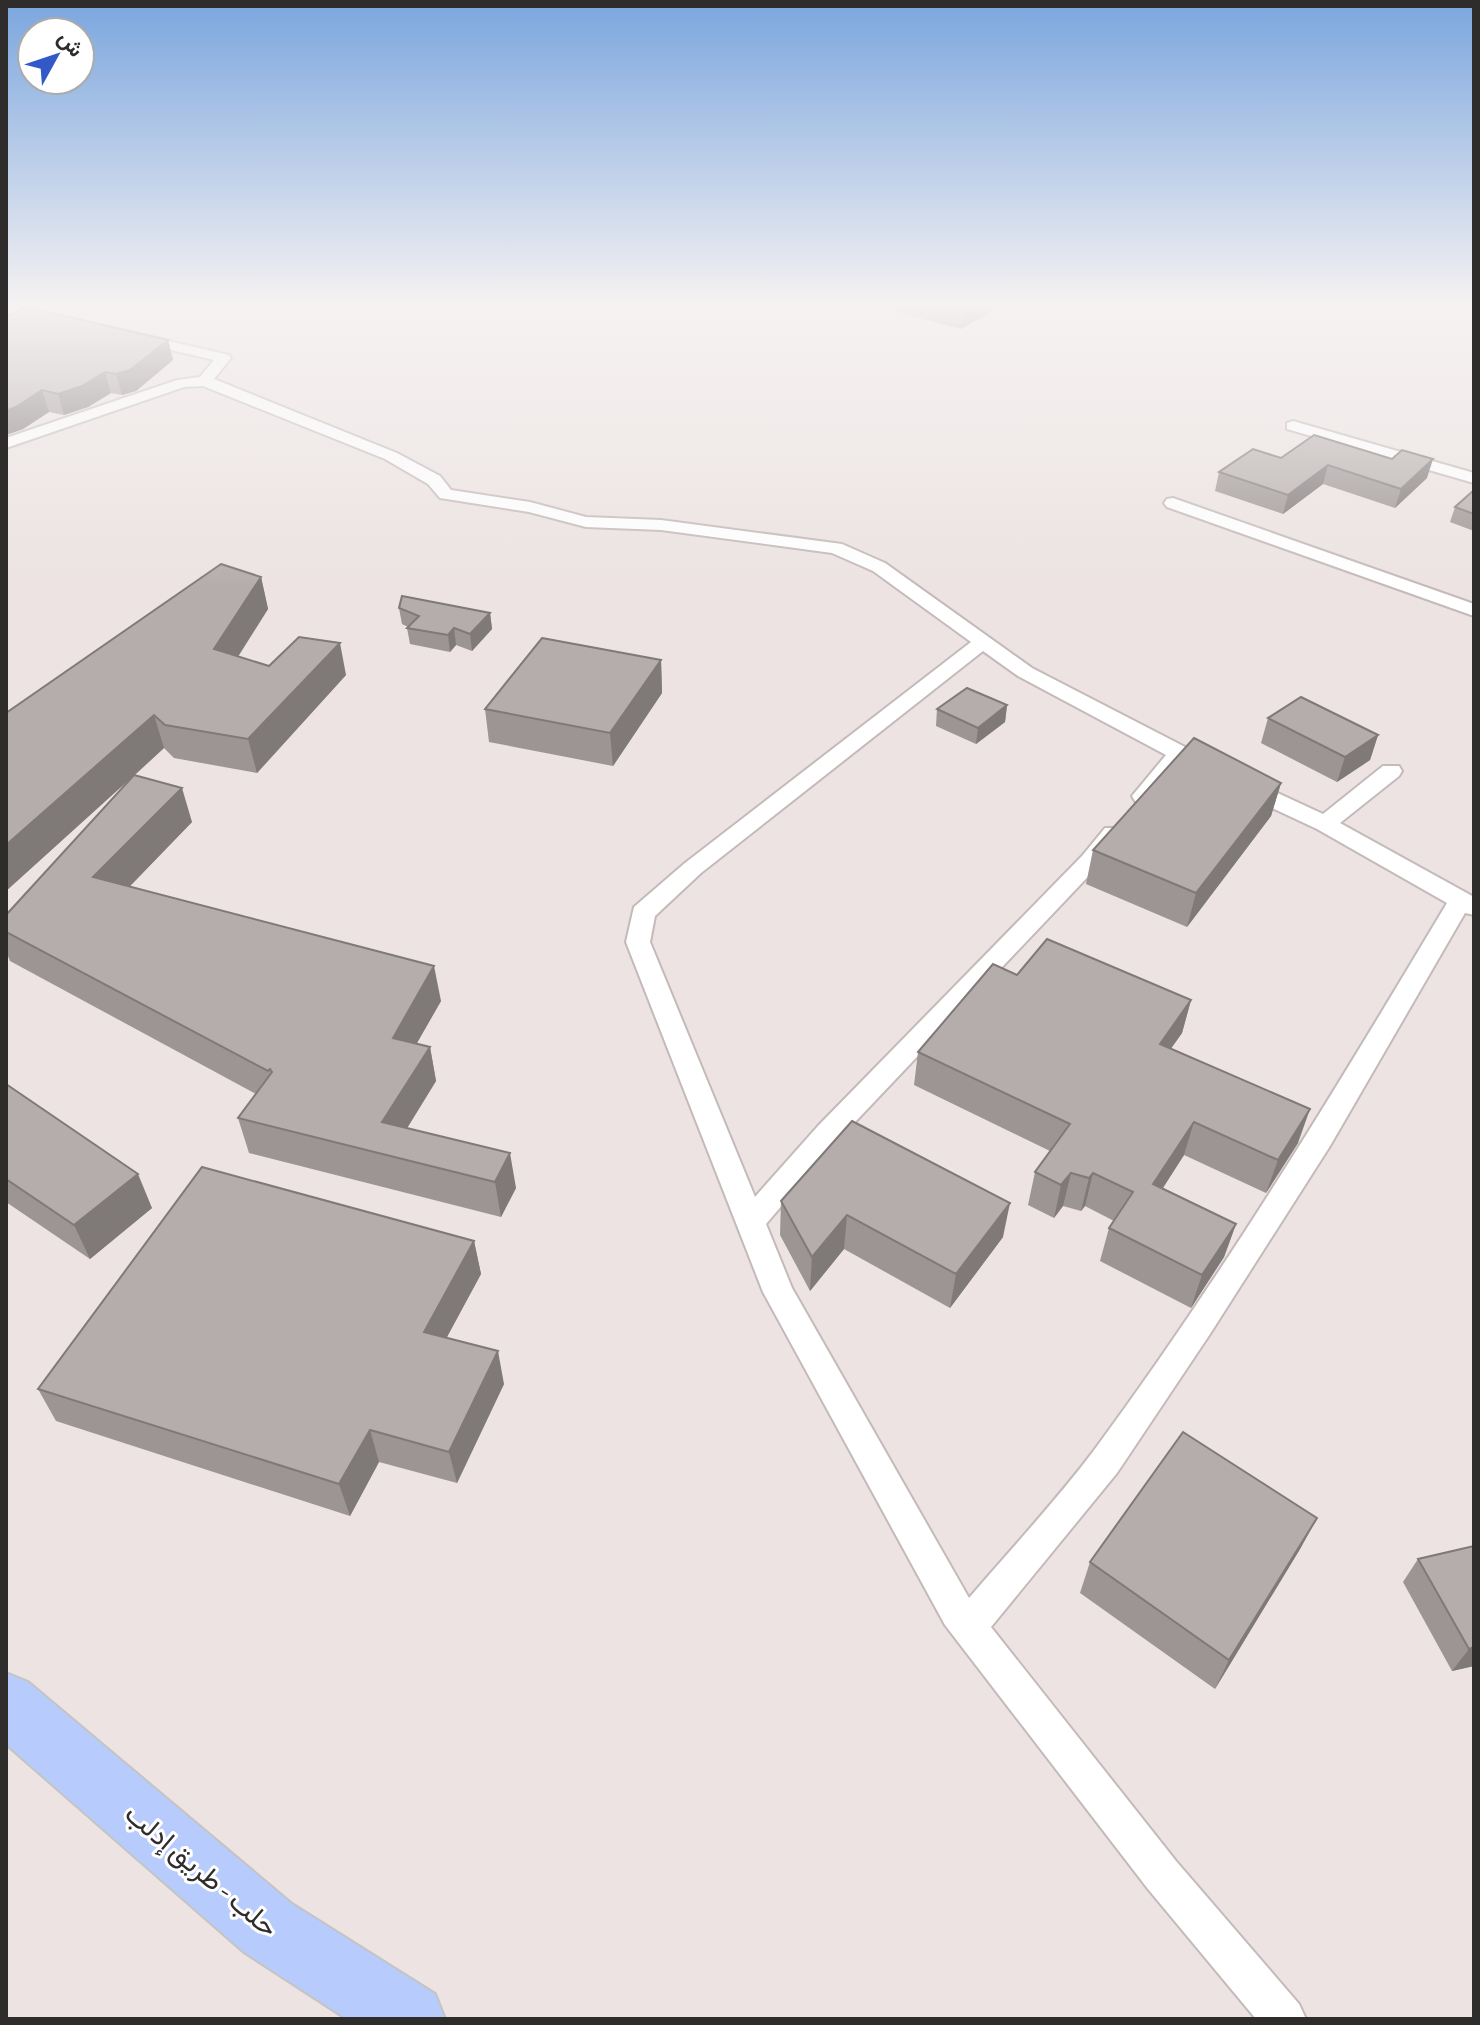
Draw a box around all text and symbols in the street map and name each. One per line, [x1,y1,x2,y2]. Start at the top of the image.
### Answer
north arrow [16,16,96,96]
text: ش [52,27,87,62]
street label: حلب - طريق إدلب [117,1800,282,1945]

